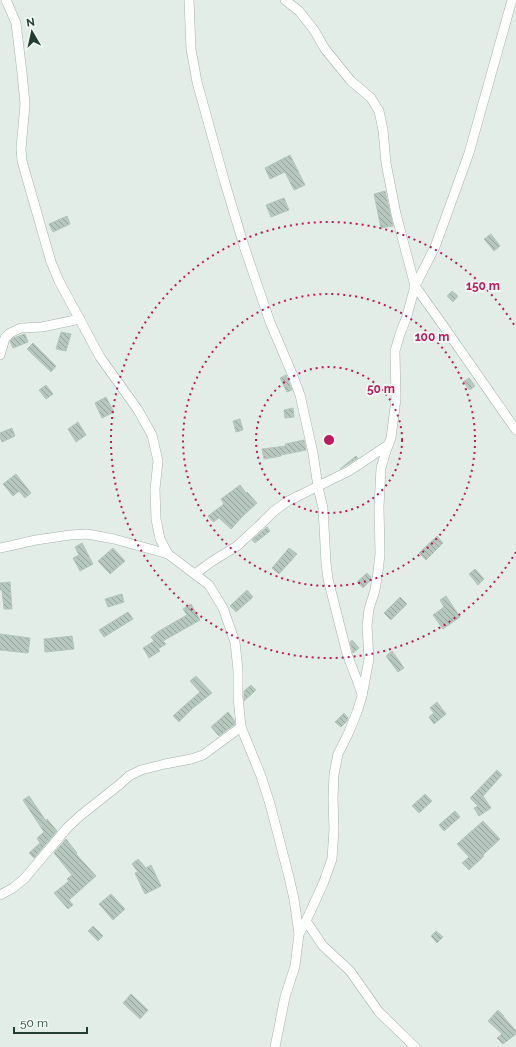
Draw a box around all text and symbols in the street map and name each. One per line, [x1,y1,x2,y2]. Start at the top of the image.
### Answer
north arrow [12,12,52,52]
text: N [25,16,36,30]
text: 150 m [466,279,500,293]
text: 100 m [415,330,449,344]
text: 50 m [367,382,395,396]
centre of rings [322,433,336,447]
scale bar [14,1009,87,1035]
text: 50 m [20,1016,48,1030]

